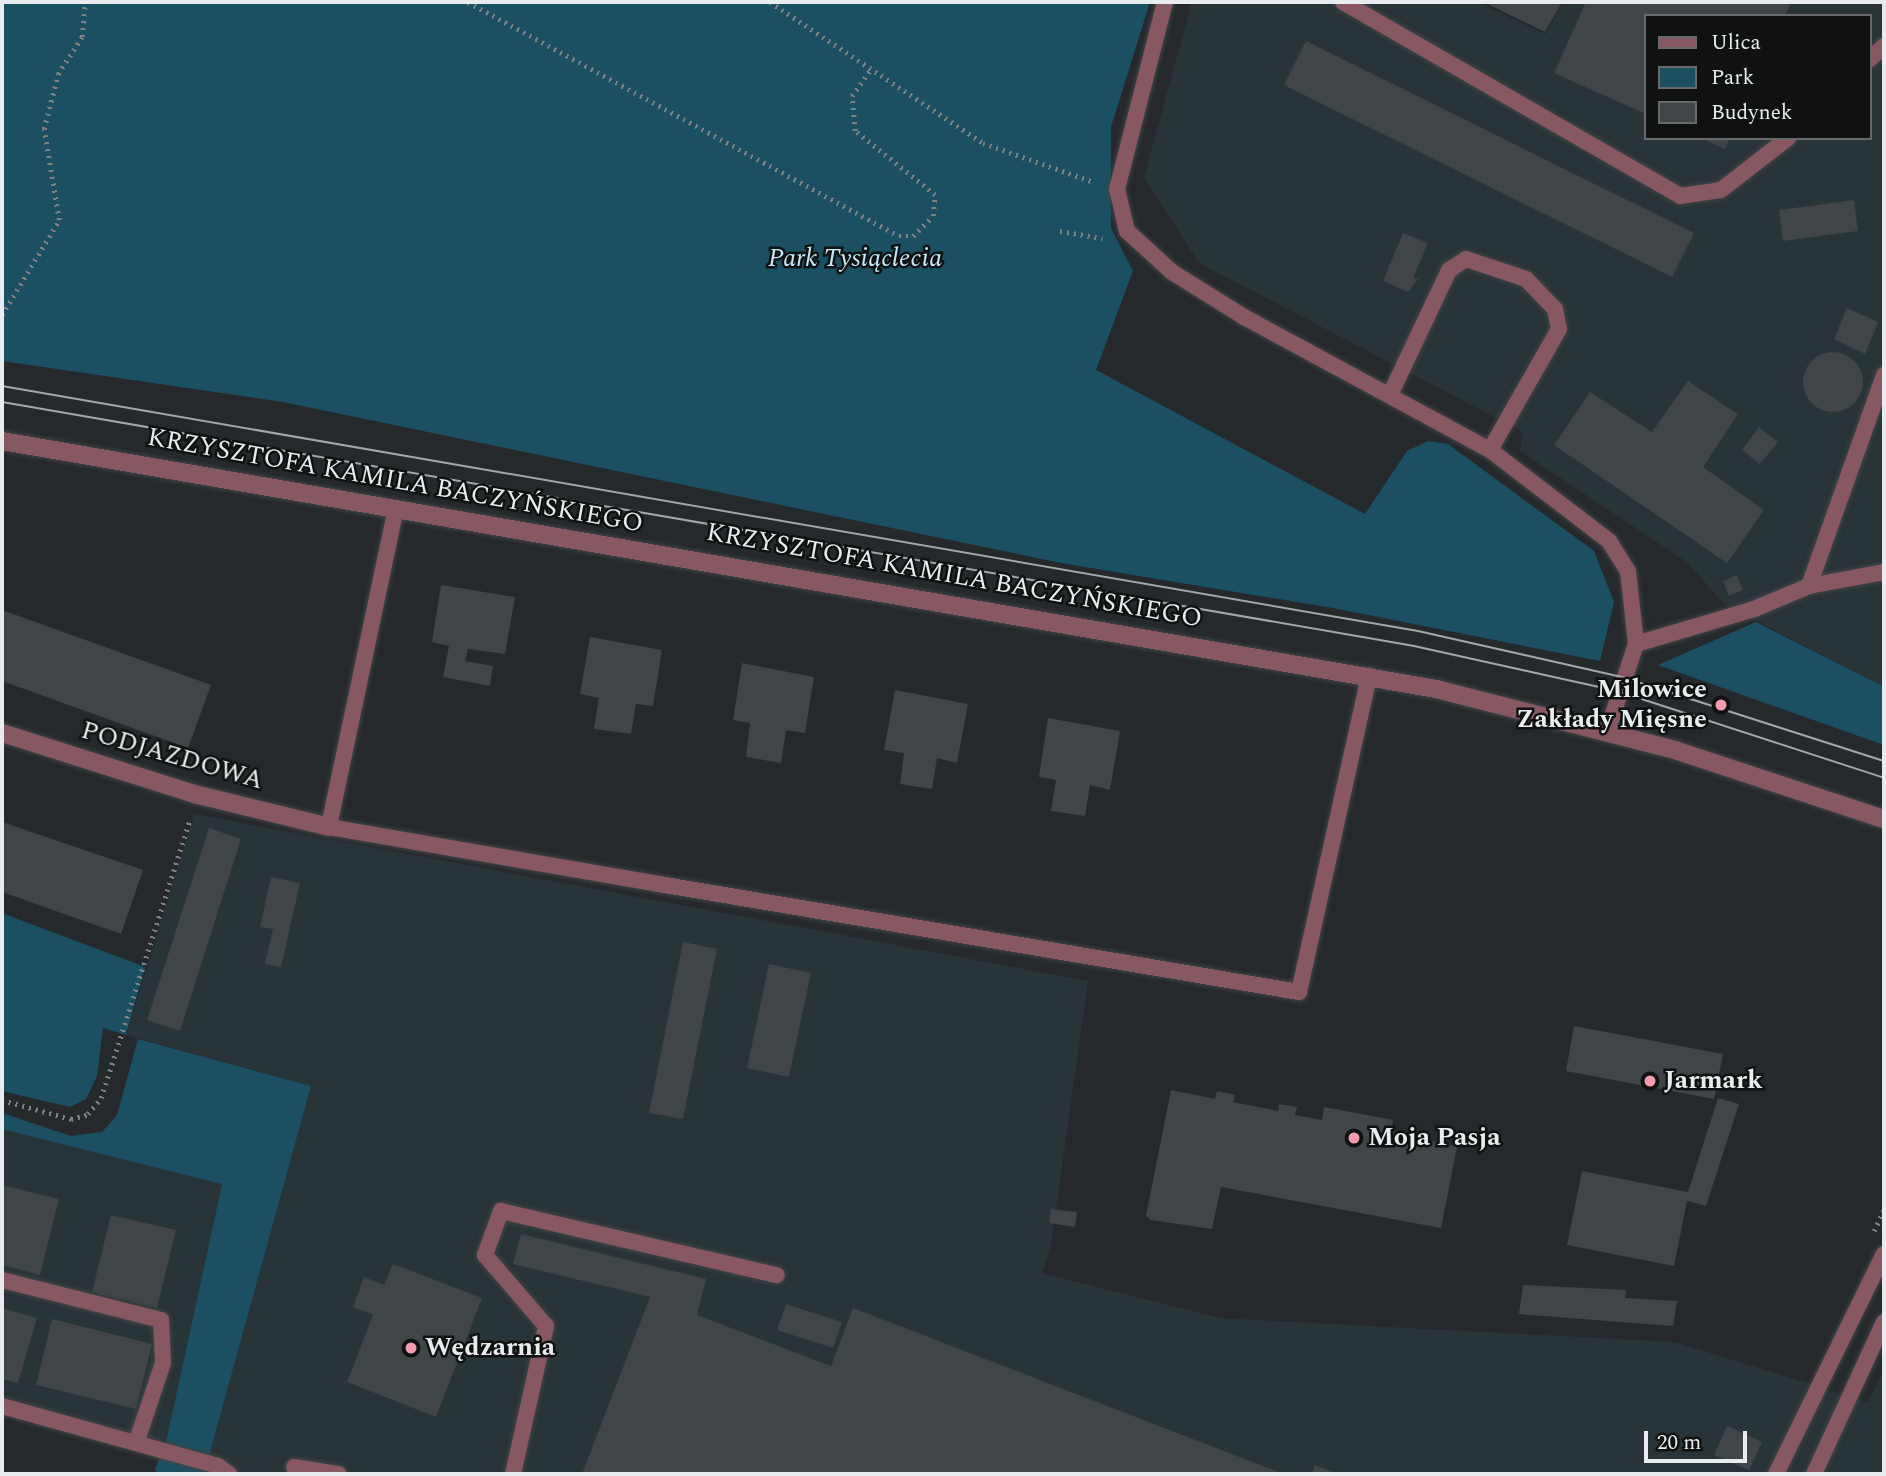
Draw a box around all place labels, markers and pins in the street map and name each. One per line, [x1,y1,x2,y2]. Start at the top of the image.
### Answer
place label: Milowice Zakłady Mięsne [1516,674,1707,736]
marker: Milowice Zakłady Mięsne [1713,697,1729,713]
place label: Jarmark [1664,1065,1763,1097]
marker: Jarmark [1642,1073,1658,1089]
place label: Moja Pasja [1368,1122,1501,1154]
marker: Moja Pasja [1346,1130,1362,1146]
place label: Wędzarnia [425,1332,555,1364]
marker: Wędzarnia [403,1340,419,1356]

